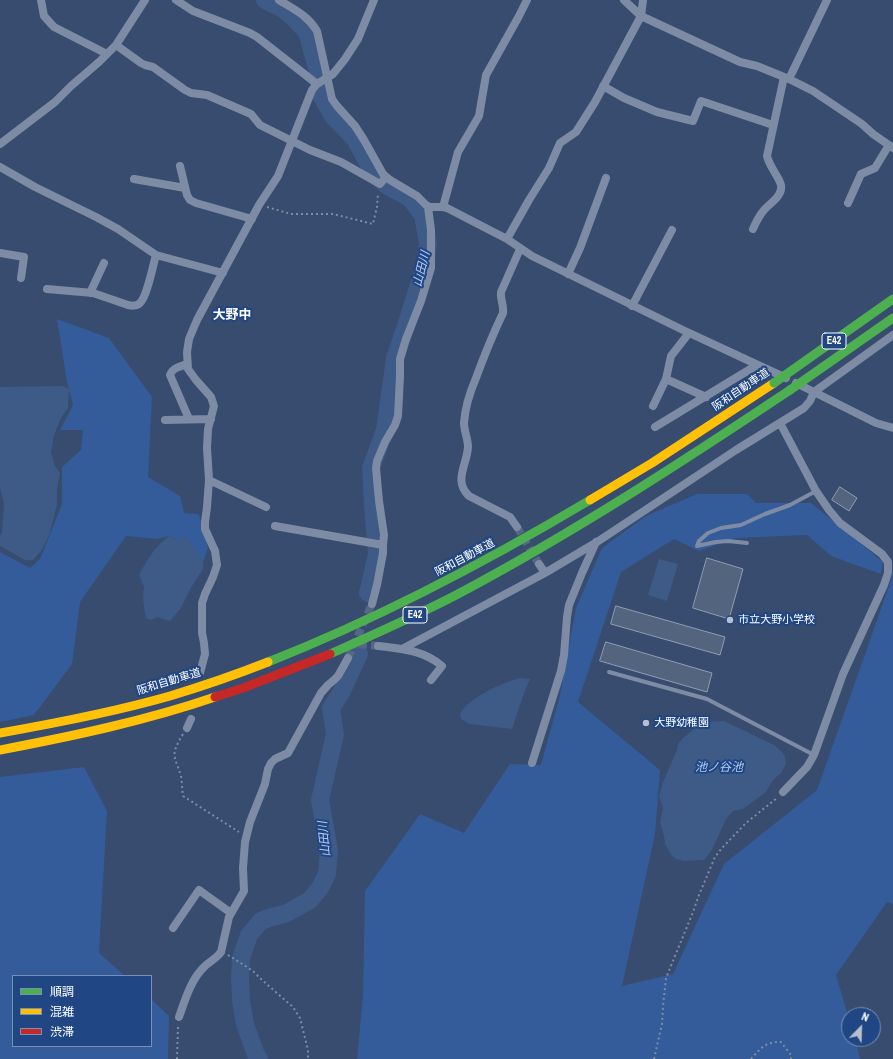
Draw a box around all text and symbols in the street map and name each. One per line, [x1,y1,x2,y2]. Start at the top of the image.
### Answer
water label: 山田川 [411,250,433,288]
district label: 大野中 [213,308,251,324]
road number: E42 [822,333,846,349]
street label: 阪和自動車道 [710,366,772,414]
street label: 阪和自動車道 [433,537,497,579]
road number: E42 [403,607,427,623]
place label: 市立大野小学校 [738,613,815,627]
marker: 市立大野小学校 [725,615,735,625]
street label: 阪和自動車道 [136,666,202,698]
place label: 大野幼稚園 [654,716,709,730]
marker: 大野幼稚園 [641,718,651,728]
water label: 池ノ谷池 [695,761,743,775]
water label: 山田川 [316,820,334,858]
legend [12,975,152,1047]
text: 順調 [50,984,74,1000]
text: 混雑 [50,1004,74,1020]
north arrow [841,1007,881,1047]
text: N [860,1009,871,1025]
text: 渋滞 [50,1024,74,1040]

